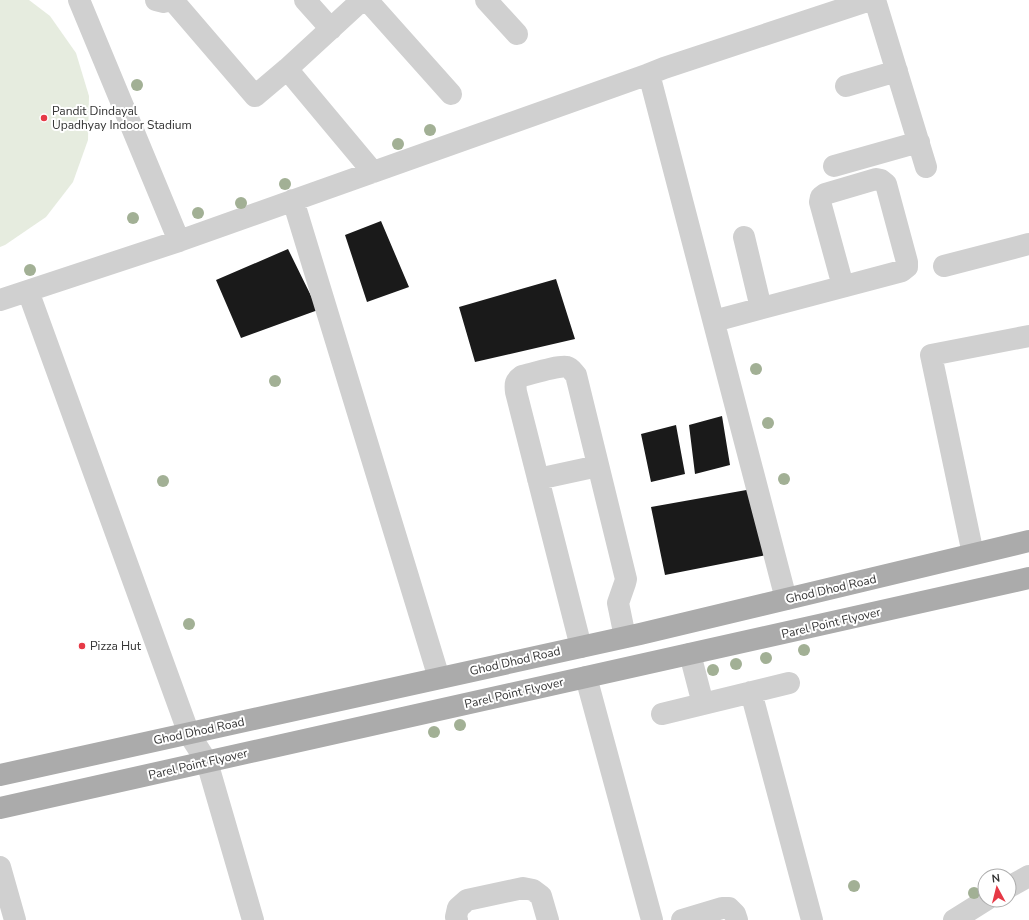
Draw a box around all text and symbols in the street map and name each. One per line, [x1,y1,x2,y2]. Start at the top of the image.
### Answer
place label: Pandit Dindayal Upadhyay Indoor Stadium [52,103,192,133]
marker: Pandit Dindayal Upadhyay Indoor Stadium [39,113,49,123]
street label: Ghod Dhod Road [784,571,878,607]
street label: Parel Point Flyover [780,604,883,642]
place label: Pizza Hut [90,638,142,654]
marker: Pizza Hut [77,641,87,651]
street label: Ghod Dhod Road [468,643,562,679]
street label: Parel Point Flyover [463,674,566,712]
street label: Ghod Dhod Road [152,714,246,748]
street label: Parel Point Flyover [147,745,250,783]
north arrow [977,868,1017,908]
text: N [991,871,1001,887]

